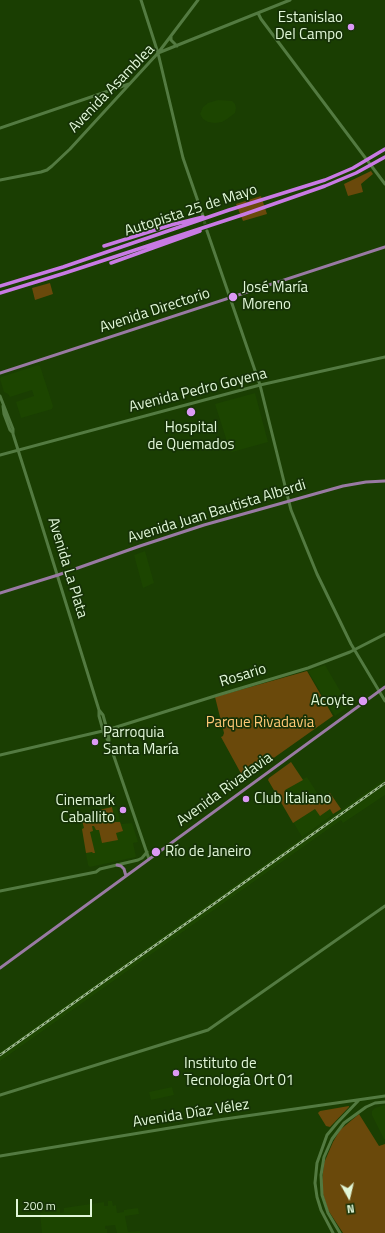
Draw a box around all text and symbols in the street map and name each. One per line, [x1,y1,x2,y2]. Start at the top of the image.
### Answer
place label: Estanislao Del Campo [275,9,343,44]
marker: Estanislao Del Campo [346,22,356,32]
street label: Avenida Asamblea [65,41,159,137]
street label: Autopista 25 de Mayo [122,181,260,241]
place label: José María Moreno [242,279,308,314]
street label: Avenida Directorio [97,285,213,337]
marker: José María Moreno [227,291,239,303]
street label: Avenida Pedro Goyena [127,365,269,417]
marker: Hospital de Quemados [185,406,197,418]
place label: Hospital de Quemados [147,419,235,454]
street label: Avenida Juan Bautista Alberdi [126,476,308,548]
street label: Avenida La Plata [43,516,91,620]
street label: Rosario [217,660,269,692]
place label: Acoyte [311,692,354,710]
marker: Acoyte [357,695,369,707]
park label: Parque Rivadavia [206,714,314,732]
place label: Parroquia Santa María [103,724,179,759]
marker: Parroquia Santa María [90,737,100,747]
street label: Avenida Rivadavia [174,749,276,831]
place label: Club Italiano [254,790,331,808]
place label: Cinemark Caballito [55,792,115,827]
marker: Club Italiano [241,794,251,804]
marker: Cinemark Caballito [118,805,128,815]
place label: Río de Janeiro [165,843,251,861]
marker: Río de Janeiro [150,846,162,858]
place label: Instituto de Tecnología Ort 01 [184,1055,294,1090]
marker: Instituto de Tecnología Ort 01 [171,1068,181,1078]
street label: Avenida Díaz Vélez [131,1096,251,1132]
north arrow [329,1177,369,1217]
scale bar [18,1191,94,1217]
text: 200 m [23,1196,56,1215]
text: N [346,1200,356,1217]

